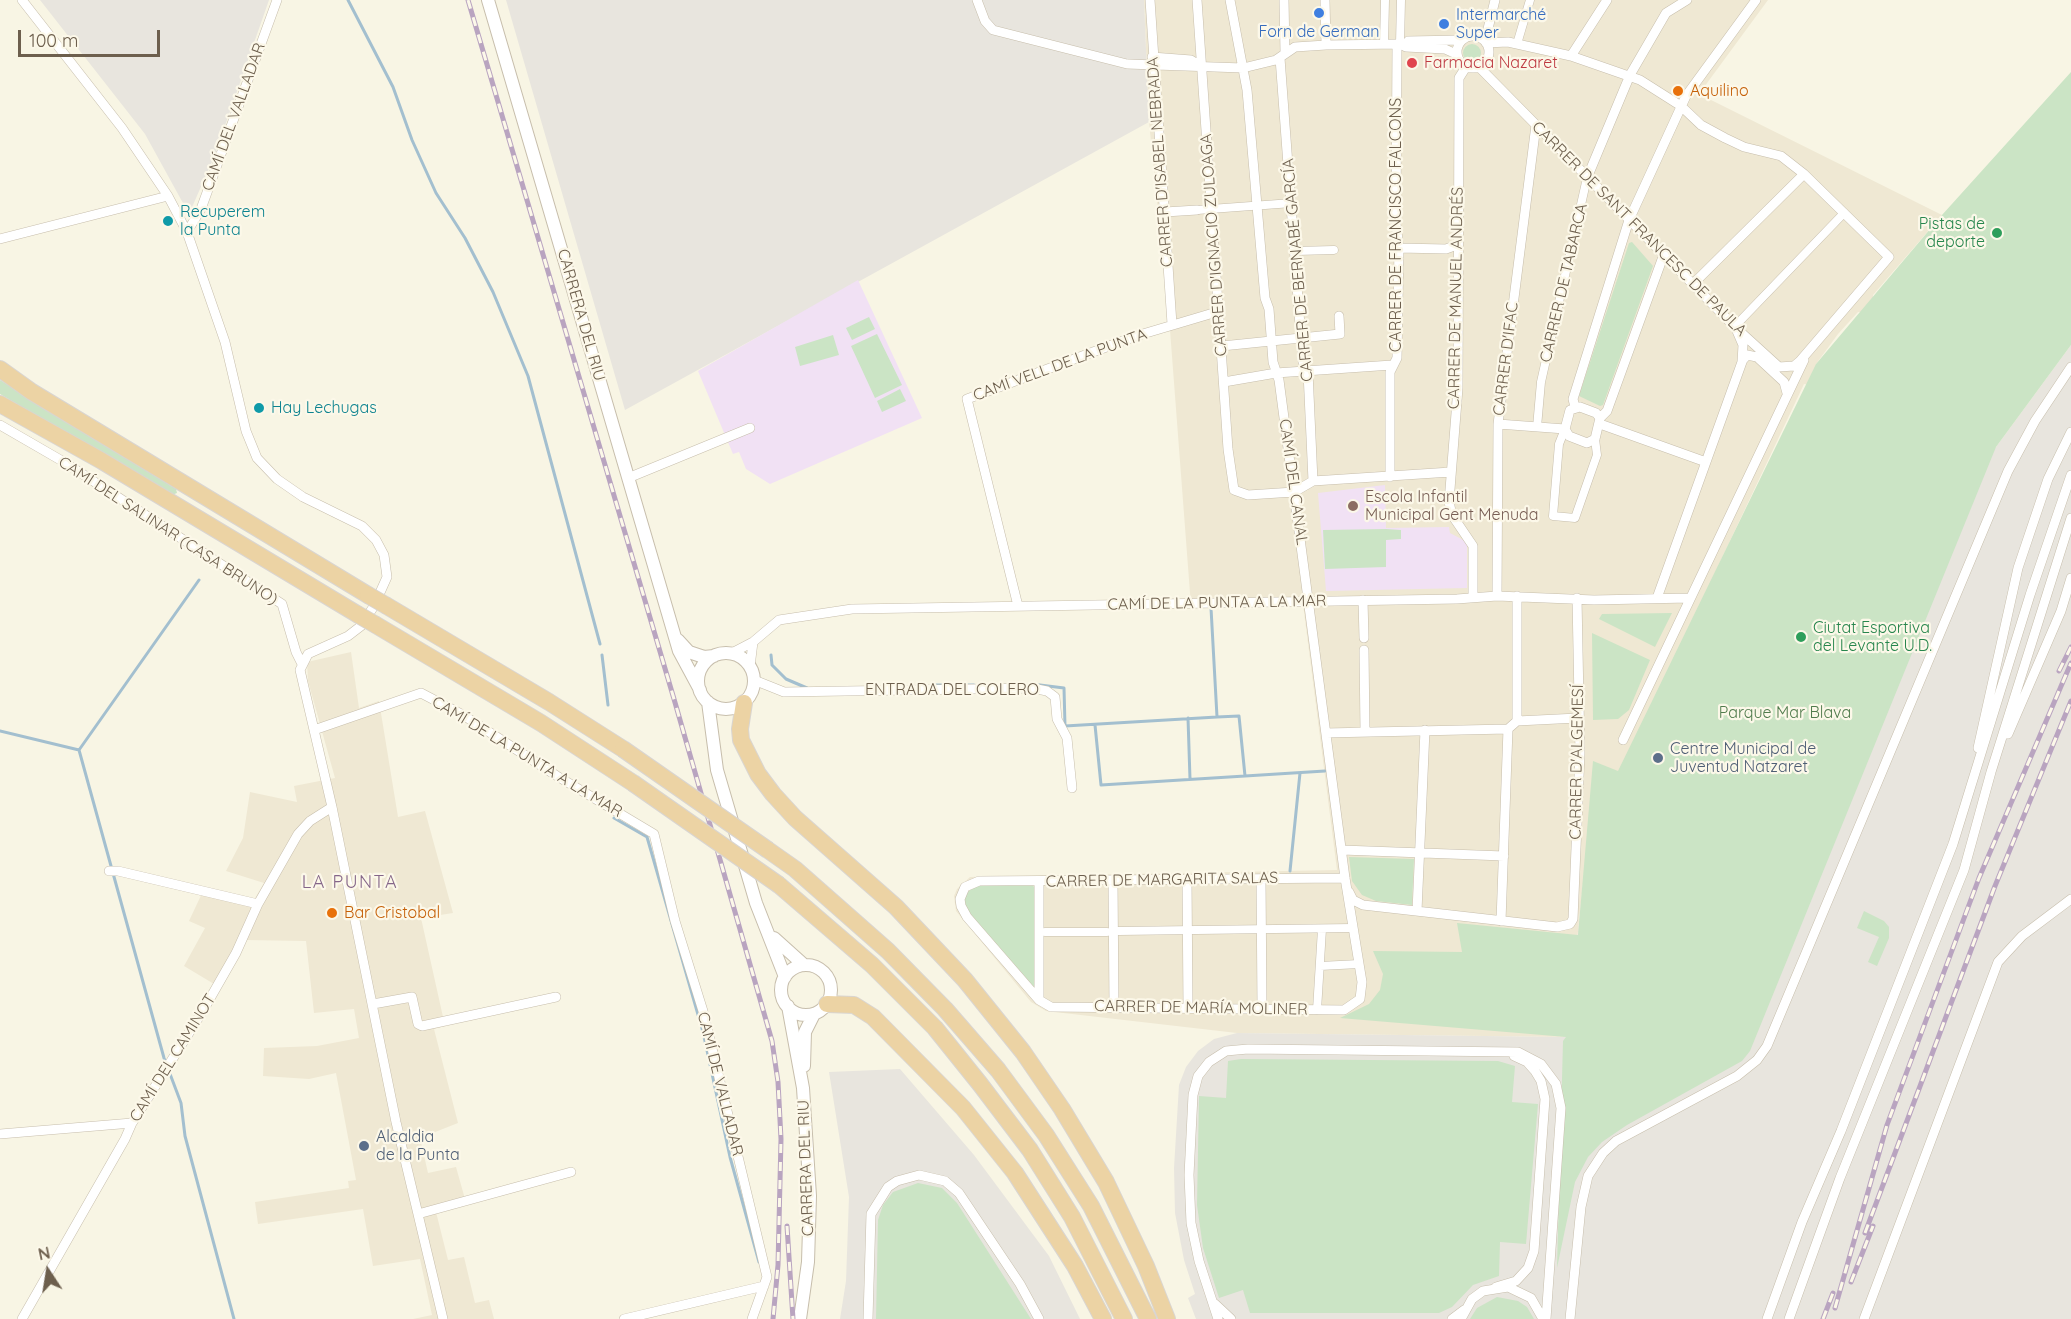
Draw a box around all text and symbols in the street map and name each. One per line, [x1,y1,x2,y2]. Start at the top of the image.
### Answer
place label: Intermarché Super [1456,5,1546,43]
marker: Forn de German [1312,6,1326,20]
marker: Intermarché Super [1437,17,1451,31]
scale bar [21,18,164,56]
place label: Forn de German [1258,22,1380,42]
text: 100 m [29,29,78,52]
street label: CAMÍ DEL VALLADAR [198,40,270,194]
place label: Farmacia Nazaret [1424,53,1558,73]
street label: CARRER D'ISABEL NEBRADA [1143,56,1177,268]
marker: Farmacia Nazaret [1405,56,1419,70]
place label: Aquilino [1690,81,1749,101]
marker: Aquilino [1671,84,1685,98]
street label: CARRER DE FRANCISCO FALCONS [1386,98,1406,352]
street label: CARRER DE SANT FRANCESC DE PAULA [1528,118,1750,340]
street label: CARRER D'IGNACIO ZULOAGA [1197,133,1231,357]
street label: CARRER DE BERNABÉ GARCÍA [1279,157,1317,383]
street label: CARRER DE MANUEL ANDRÉS [1444,187,1468,409]
place label: Recuperem la Punta [180,202,265,240]
street label: CARRER DE TABARCA [1536,202,1592,364]
marker: Recuperem la Punta [161,214,175,228]
place label: Pistas de deporte [1919,214,1985,252]
marker: Pistas de deporte [1990,226,2004,240]
street label: CARRERA DEL RIU [553,247,609,383]
street label: CARRER D'IFAC [1490,301,1522,417]
street label: CAMÍ VELL DE LA PUNTA [970,325,1150,405]
place label: Hay Lechugas [271,398,377,418]
marker: Hay Lechugas [252,401,266,415]
street label: CAMÍ DEL CANAL [1275,418,1311,546]
street label: CAMÍ DEL SALINAR (CASA BRUNO) [55,453,281,609]
place label: Escola Infantil Municipal Gent Menuda [1365,487,1538,525]
marker: Escola Infantil Municipal Gent Menuda [1346,499,1360,513]
street label: CAMÍ DE LA PUNTA A LA MAR [1107,591,1327,615]
place label: Ciutat Esportiva del Levante U.D. [1813,618,1932,656]
marker: Ciutat Esportiva del Levante U.D. [1794,630,1808,644]
street label: ENTRADA DEL COLERO [865,680,1039,700]
street label: CARRER D'ALGEMESÍ [1566,684,1588,840]
street label: CAMÍ DE LA PUNTA A LA MAR [428,692,626,822]
park label: Parque Mar Blava [1719,703,1851,723]
place label: Centre Municipal de Juventud Natzaret [1670,739,1816,777]
marker: Centre Municipal de Juventud Natzaret [1651,751,1665,765]
street label: CARRER DE MARGARITA SALAS [1046,868,1278,892]
district label: LA PUNTA [302,872,398,894]
place label: Bar Cristobal [344,903,440,923]
marker: Bar Cristobal [325,906,339,920]
street label: CAMÍ DEL CAMINOT [126,991,220,1125]
street label: CARRER DE MARÍA MOLINER [1094,997,1308,1019]
street label: CAMÍ DE VALLADAR [693,1010,747,1158]
street label: CARRERA DEL RIU [794,1100,818,1236]
place label: Alcaldia de la Punta [376,1127,460,1165]
marker: Alcaldia de la Punta [357,1139,371,1153]
north arrow [18,1241,78,1301]
text: N [36,1242,52,1264]

